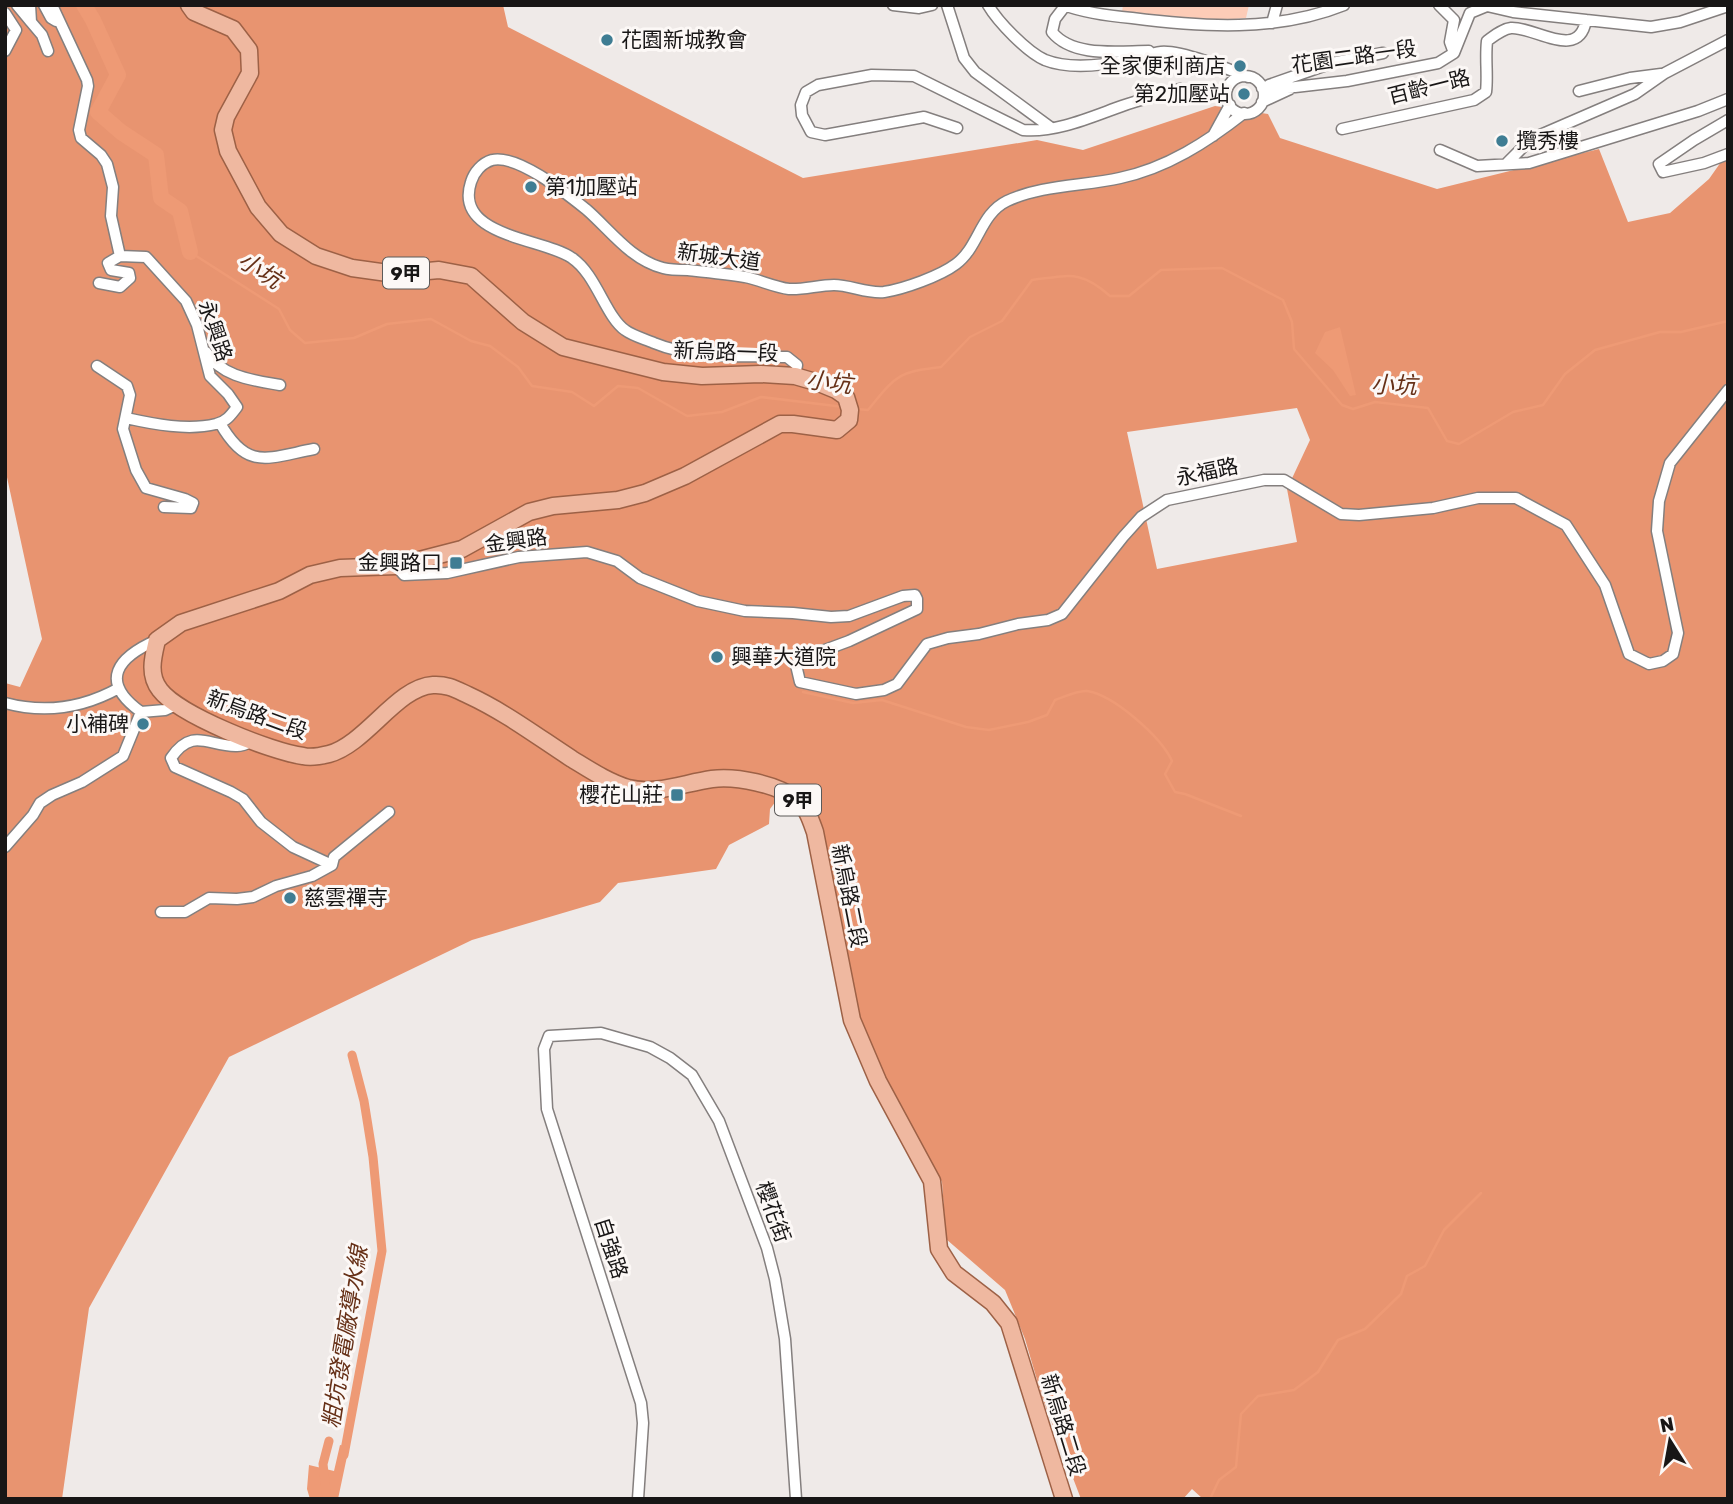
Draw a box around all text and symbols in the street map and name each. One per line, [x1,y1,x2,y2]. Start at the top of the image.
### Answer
place label: 花園新城教會 [621,27,747,52]
marker: 花園新城教會 [599,32,615,48]
street label: 花園二路一段 [1290,35,1418,78]
place label: 全家便利商店 [1100,53,1226,78]
marker: 全家便利商店 [1232,58,1248,74]
street label: 百齡一路 [1385,64,1473,109]
place label: 第2加壓站 [1134,81,1230,106]
marker: 第2加壓站 [1236,86,1252,102]
place label: 攬秀樓 [1516,128,1579,153]
marker: 攬秀樓 [1494,133,1510,149]
place label: 第1加壓站 [545,174,638,199]
marker: 第1加壓站 [523,179,539,195]
street label: 新城大道 [676,238,762,275]
water label: 小坑 [233,246,289,296]
road number: 9甲 [383,258,429,288]
street label: 永興路 [193,297,238,365]
street label: 新烏路一段 [673,337,779,366]
water label: 小坑 [804,365,857,399]
water label: 小坑 [1371,371,1420,399]
street label: 永福路 [1173,453,1240,490]
street label: 金興路 [483,524,549,557]
place label: 金興路口 [358,550,442,575]
marker: 金興路口 [448,555,464,571]
place label: 興華大道院 [731,644,836,669]
marker: 興華大道院 [709,649,725,665]
street label: 新烏路二段 [204,685,311,744]
place label: 小補碑 [66,711,129,736]
marker: 小補碑 [135,716,151,732]
place label: 櫻花山莊 [579,782,663,807]
road number: 9甲 [775,785,821,816]
marker: 櫻花山莊 [669,787,685,803]
street label: 新烏路二段 [827,842,872,950]
place label: 慈雲禪寺 [304,885,388,910]
marker: 慈雲禪寺 [282,890,298,906]
street label: 櫻花街 [751,1178,796,1246]
street label: 自強路 [590,1214,633,1282]
water label: 粗坑發電廠導水線 [317,1241,374,1430]
street label: 新烏路二段 [1036,1371,1091,1479]
north arrow [1635,1406,1705,1476]
text: N [1658,1412,1676,1437]

